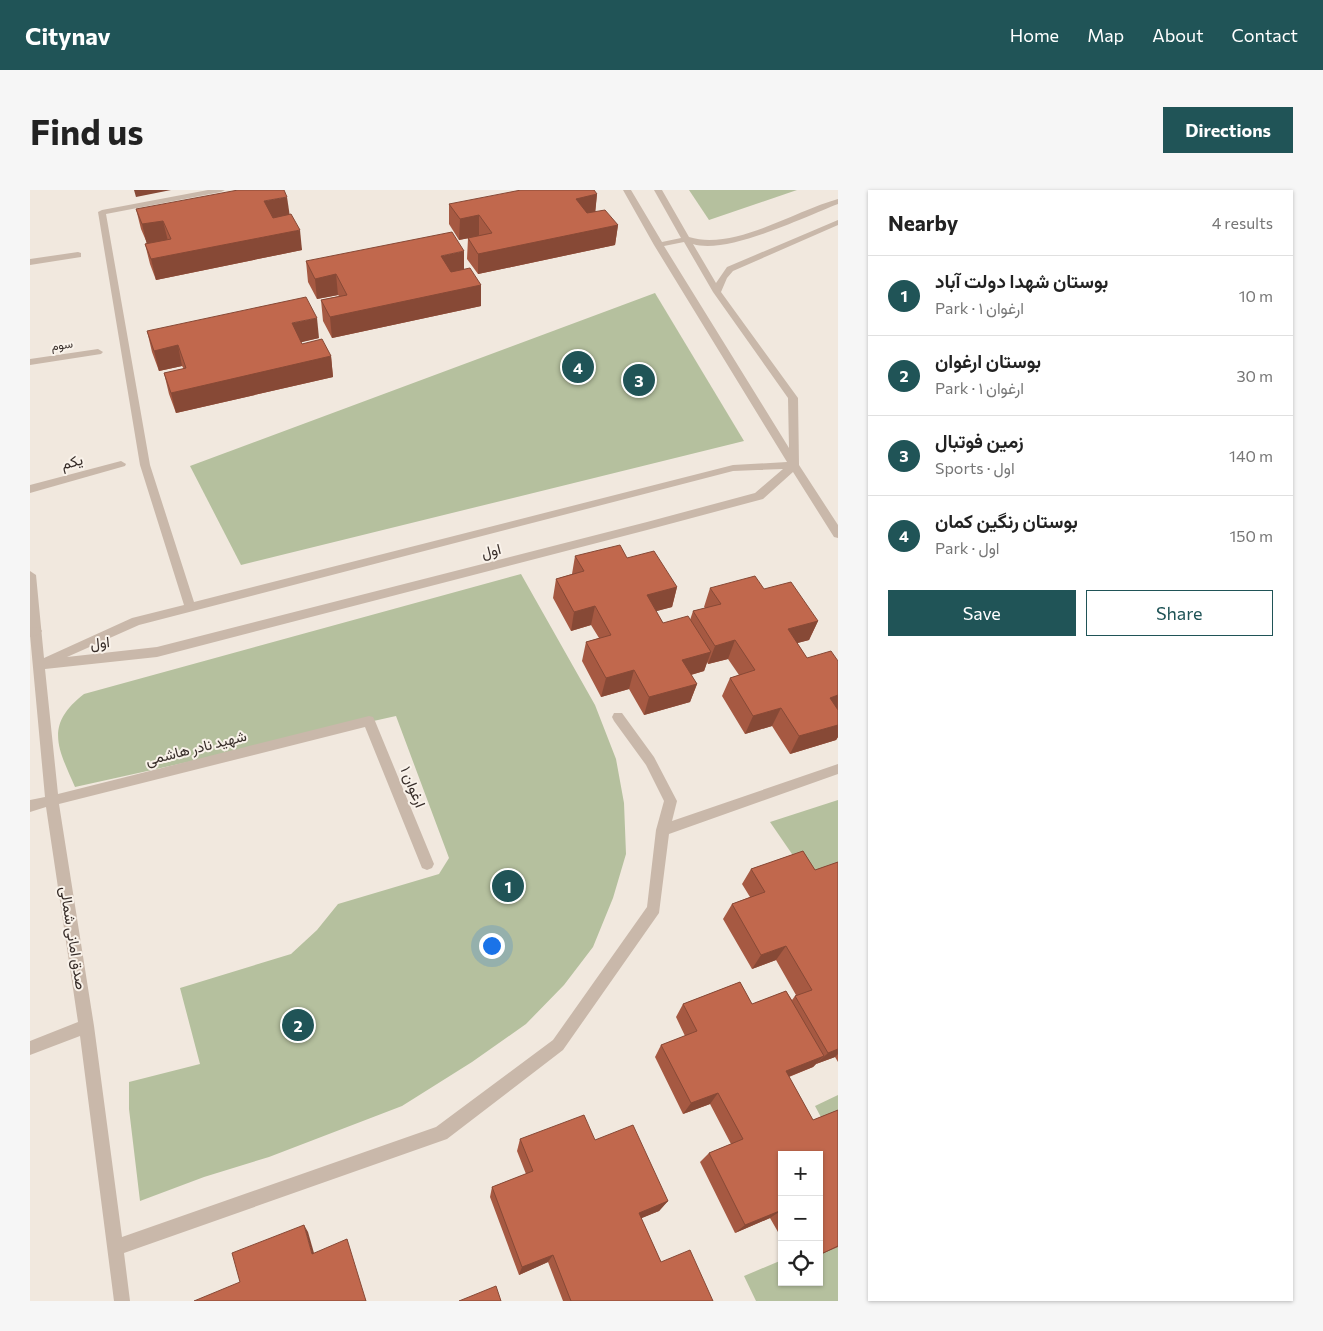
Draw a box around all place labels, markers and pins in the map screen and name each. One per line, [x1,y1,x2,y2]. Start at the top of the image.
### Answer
pin: 4 [562,348,594,386]
pin: 3 [623,361,655,399]
pin: 1 [492,867,524,905]
pin: 2 [282,1006,314,1044]

